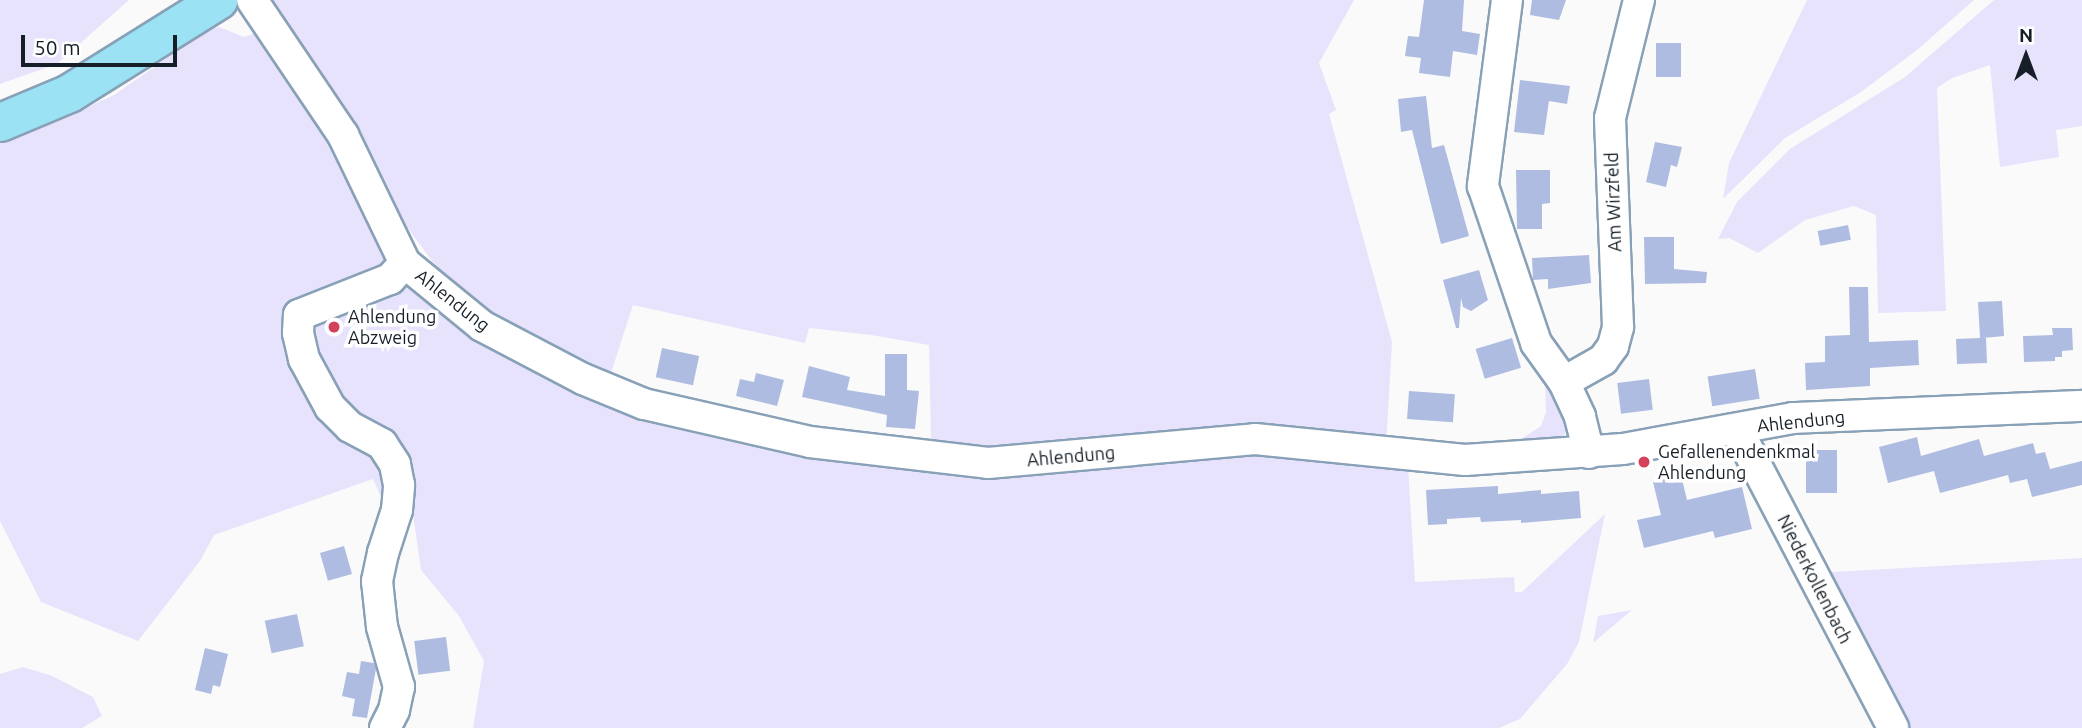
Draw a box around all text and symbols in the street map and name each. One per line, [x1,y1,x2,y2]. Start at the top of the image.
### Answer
scale bar [24,21,180,65]
north arrow [1991,21,2061,91]
text: N [2019,24,2033,46]
text: 50 m [34,35,81,59]
street label: Am Wirzfeld [1600,152,1626,252]
street label: Ahlendung [412,264,494,336]
place label: Ahlendung Abzweig [348,306,436,348]
marker: Ahlendung Abzweig [326,319,342,335]
street label: Ahlendung [1756,406,1846,436]
street label: Ahlendung [1026,441,1116,471]
place label: Gefallenendenkmal Ahlendung [1658,441,1815,484]
marker: Gefallenendenkmal Ahlendung [1636,454,1652,470]
street label: Niederkollenbach [1773,511,1857,647]

